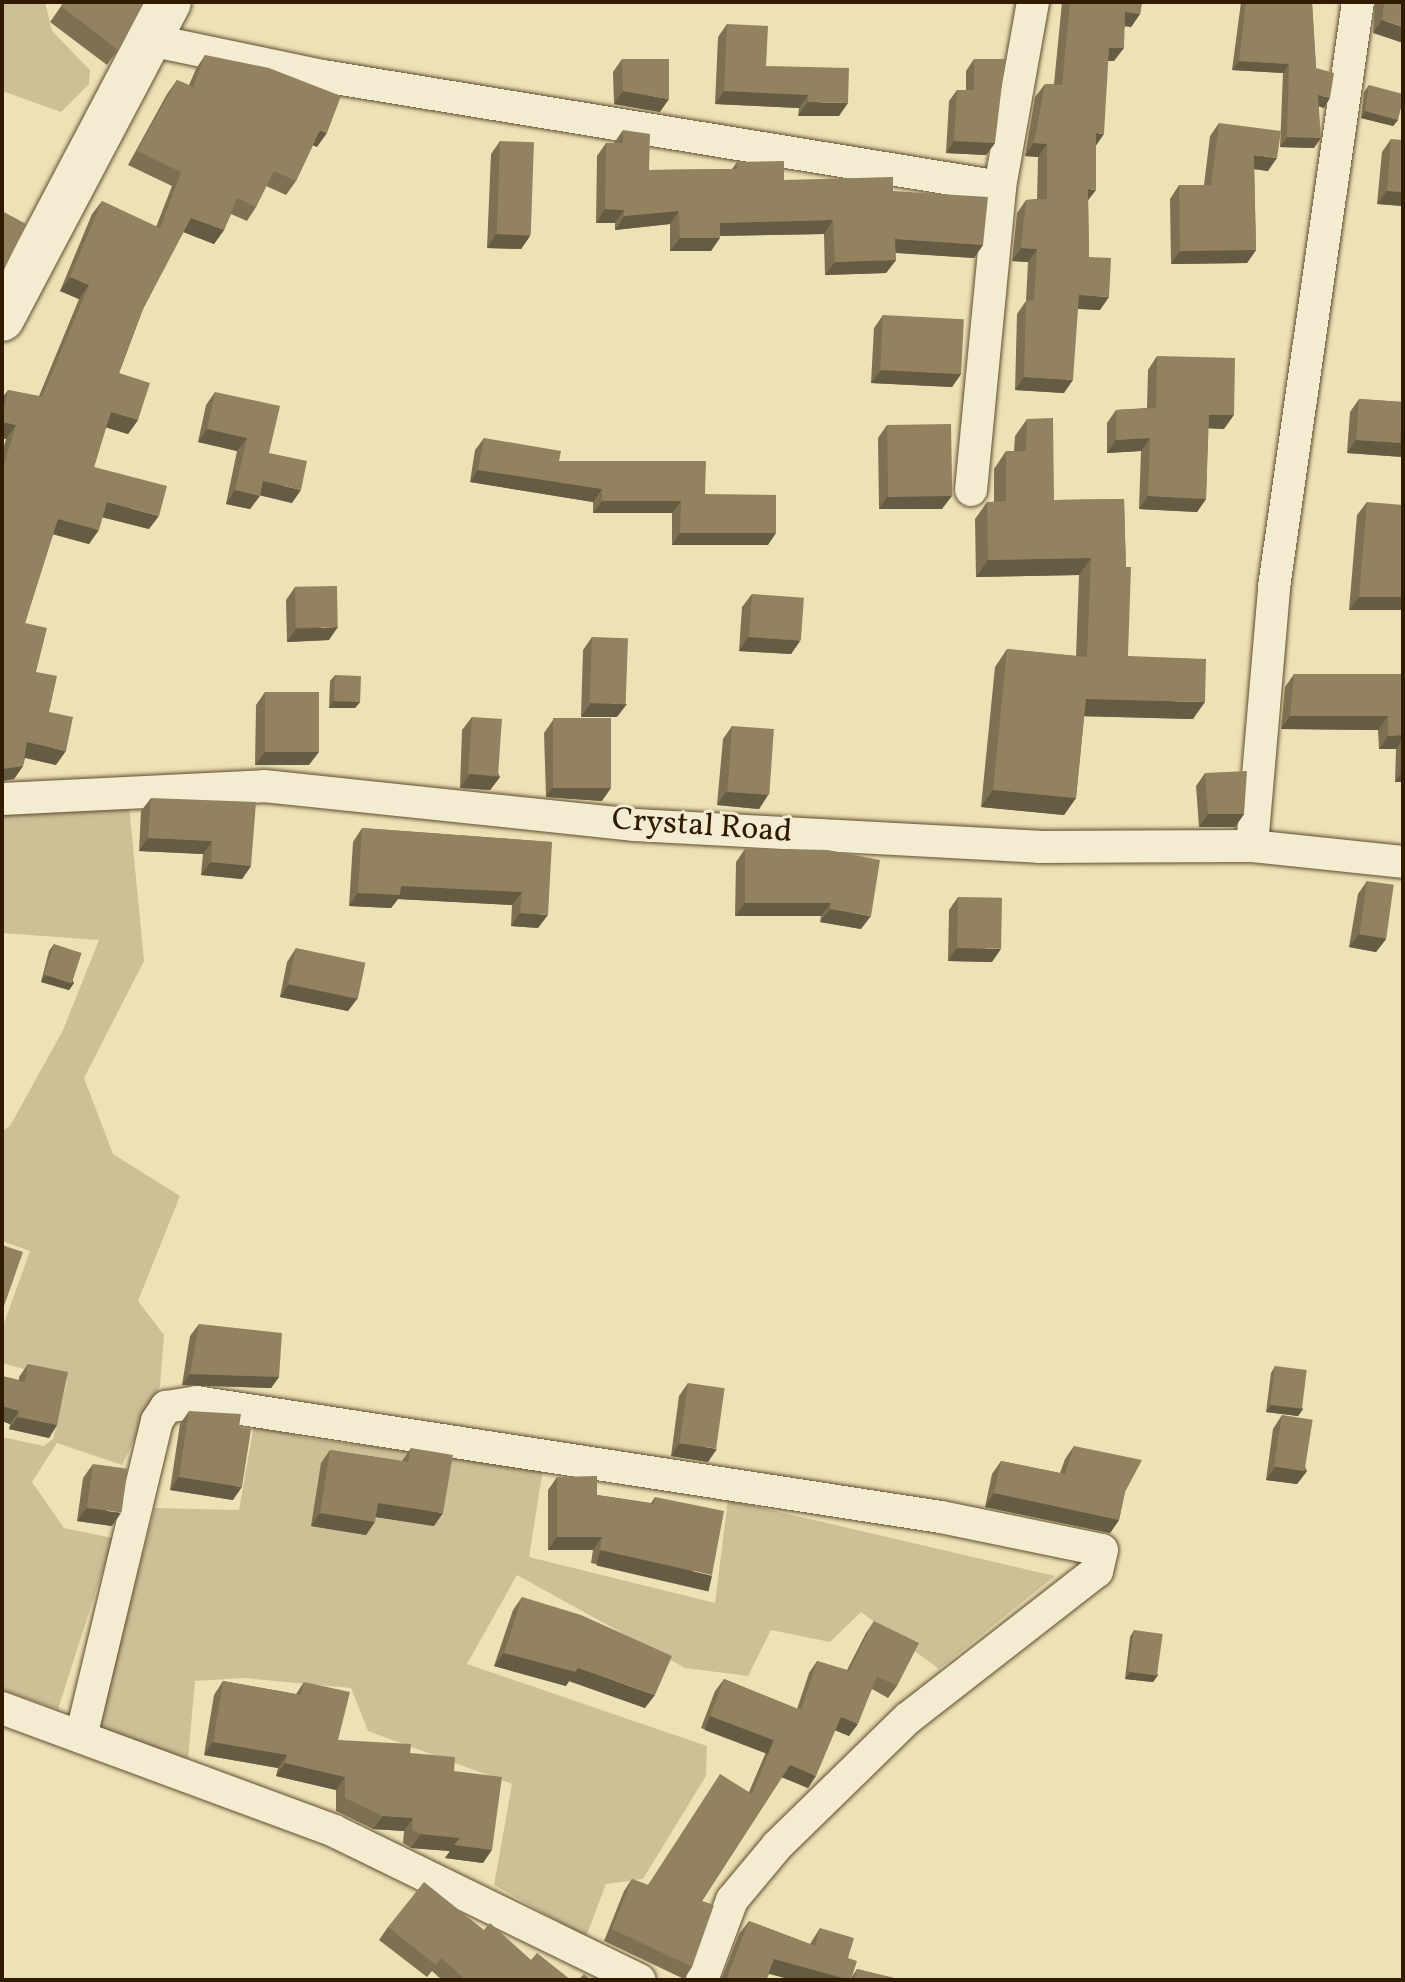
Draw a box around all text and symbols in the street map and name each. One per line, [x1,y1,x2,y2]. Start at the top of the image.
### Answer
street label: Crystal Road [611,802,793,852]

